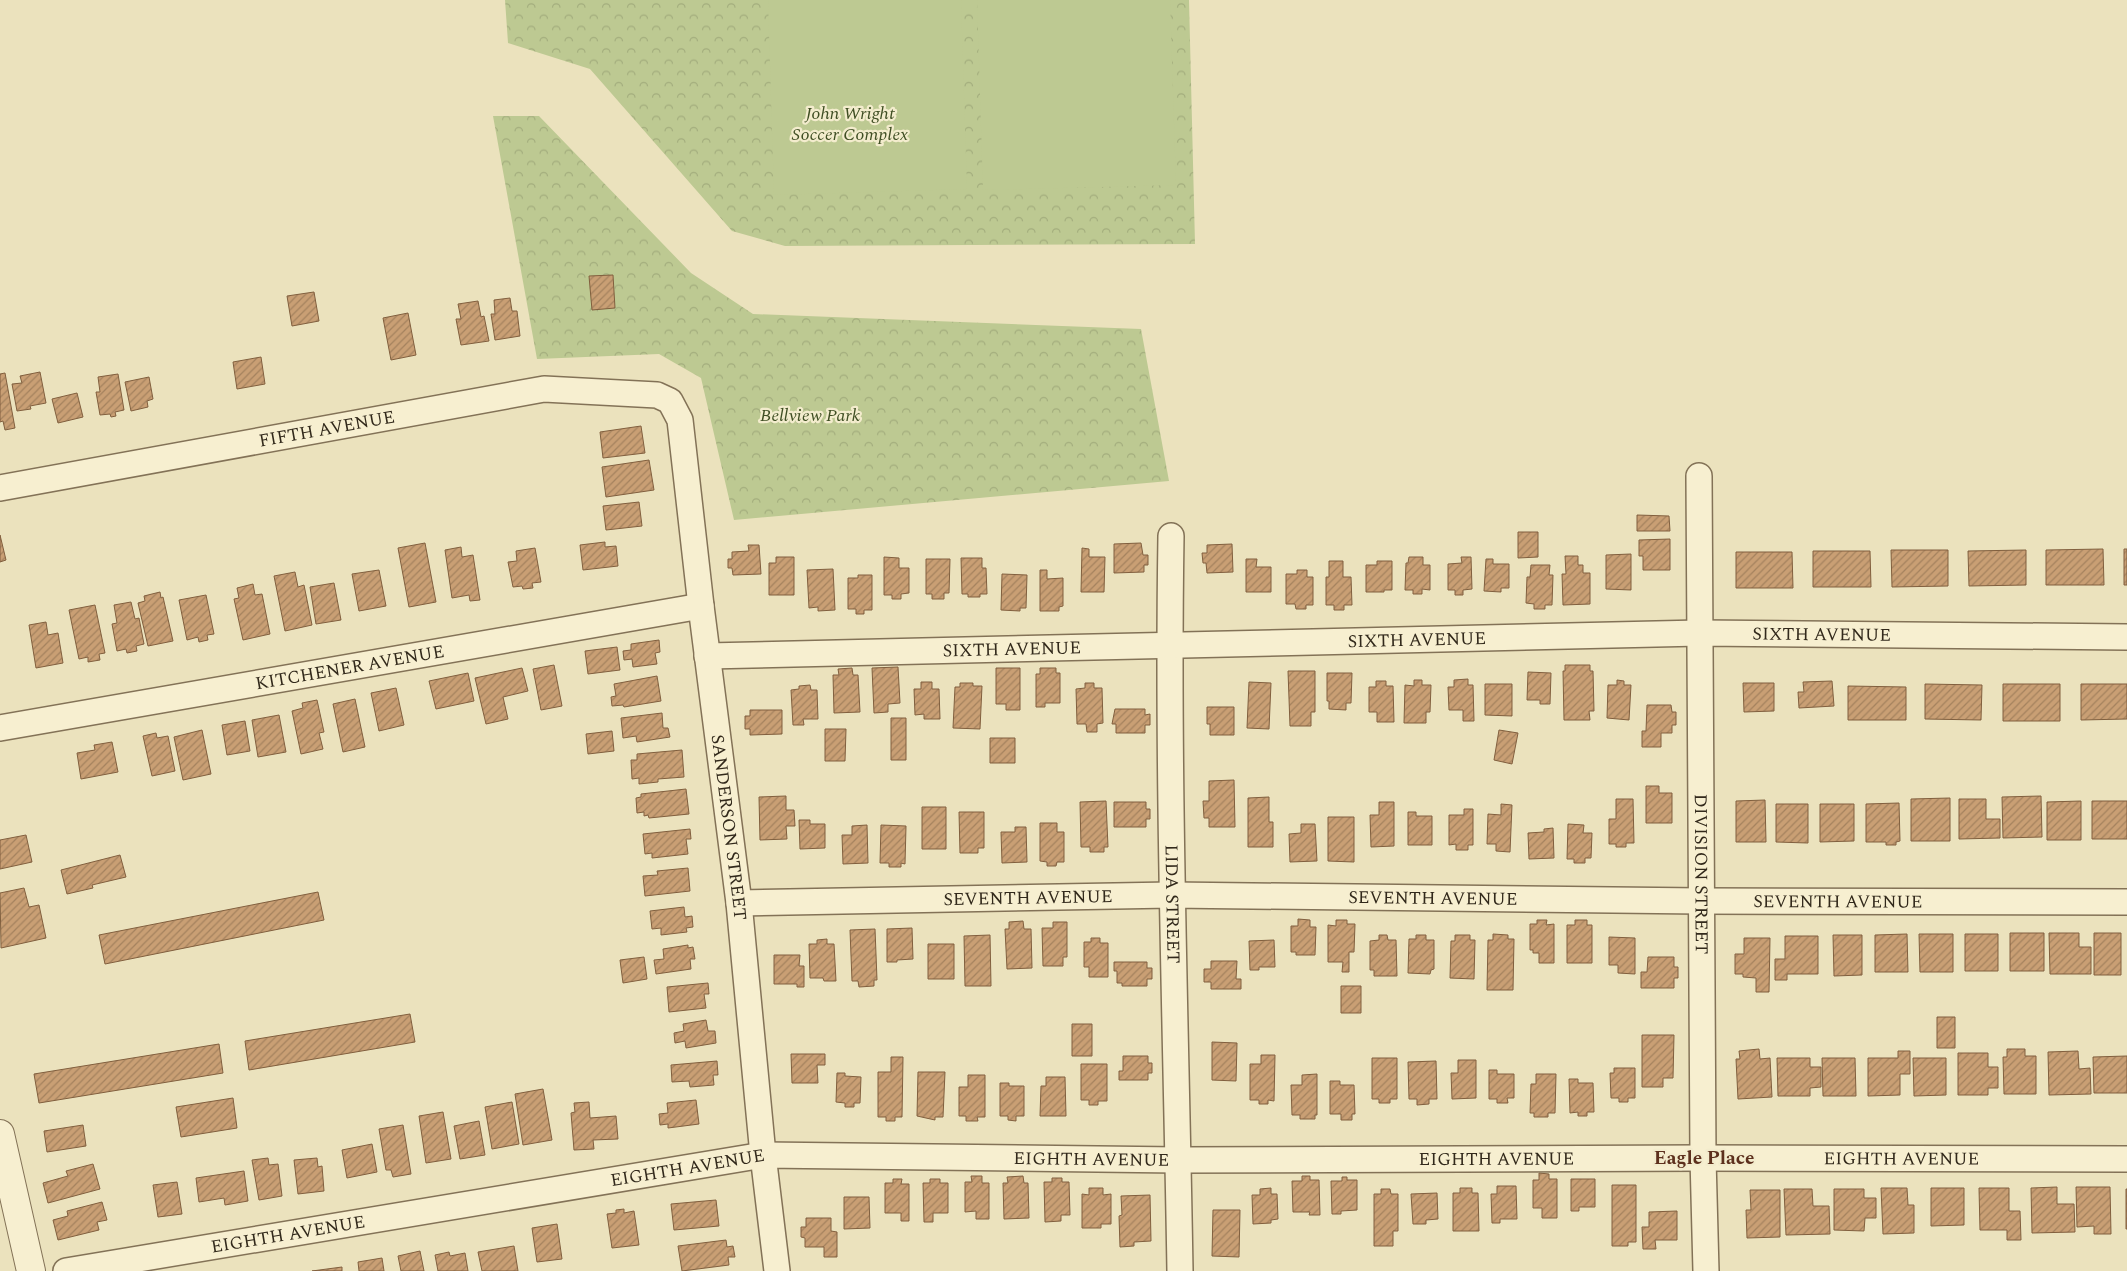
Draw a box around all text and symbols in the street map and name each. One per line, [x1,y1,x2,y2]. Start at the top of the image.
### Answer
park label: John Wright Soccer Complex [792,100,908,148]
park label: Bellview Park [760,402,861,429]
street label: FIFTH AVENUE [256,403,397,454]
street label: SIXTH AVENUE [1752,620,1891,648]
street label: SIXTH AVENUE [1347,624,1486,655]
street label: SIXTH AVENUE [942,634,1082,664]
street label: KITCHENER AVENUE [253,637,446,697]
street label: SANDERSON STREET [704,733,754,921]
street label: DIVISION STREET [1687,794,1715,954]
street label: LIDA STREET [1158,844,1187,964]
street label: SEVENTH AVENUE [943,883,1113,913]
street label: SEVENTH AVENUE [1348,884,1518,912]
street label: SEVENTH AVENUE [1753,888,1923,915]
street label: EIGHTH AVENUE [608,1141,767,1194]
district label: Eagle Place [1654,1144,1754,1173]
street label: EIGHTH AVENUE [1013,1145,1170,1173]
street label: EIGHTH AVENUE [1418,1145,1574,1173]
street label: EIGHTH AVENUE [1823,1145,1979,1172]
street label: EIGHTH AVENUE [209,1208,367,1260]

